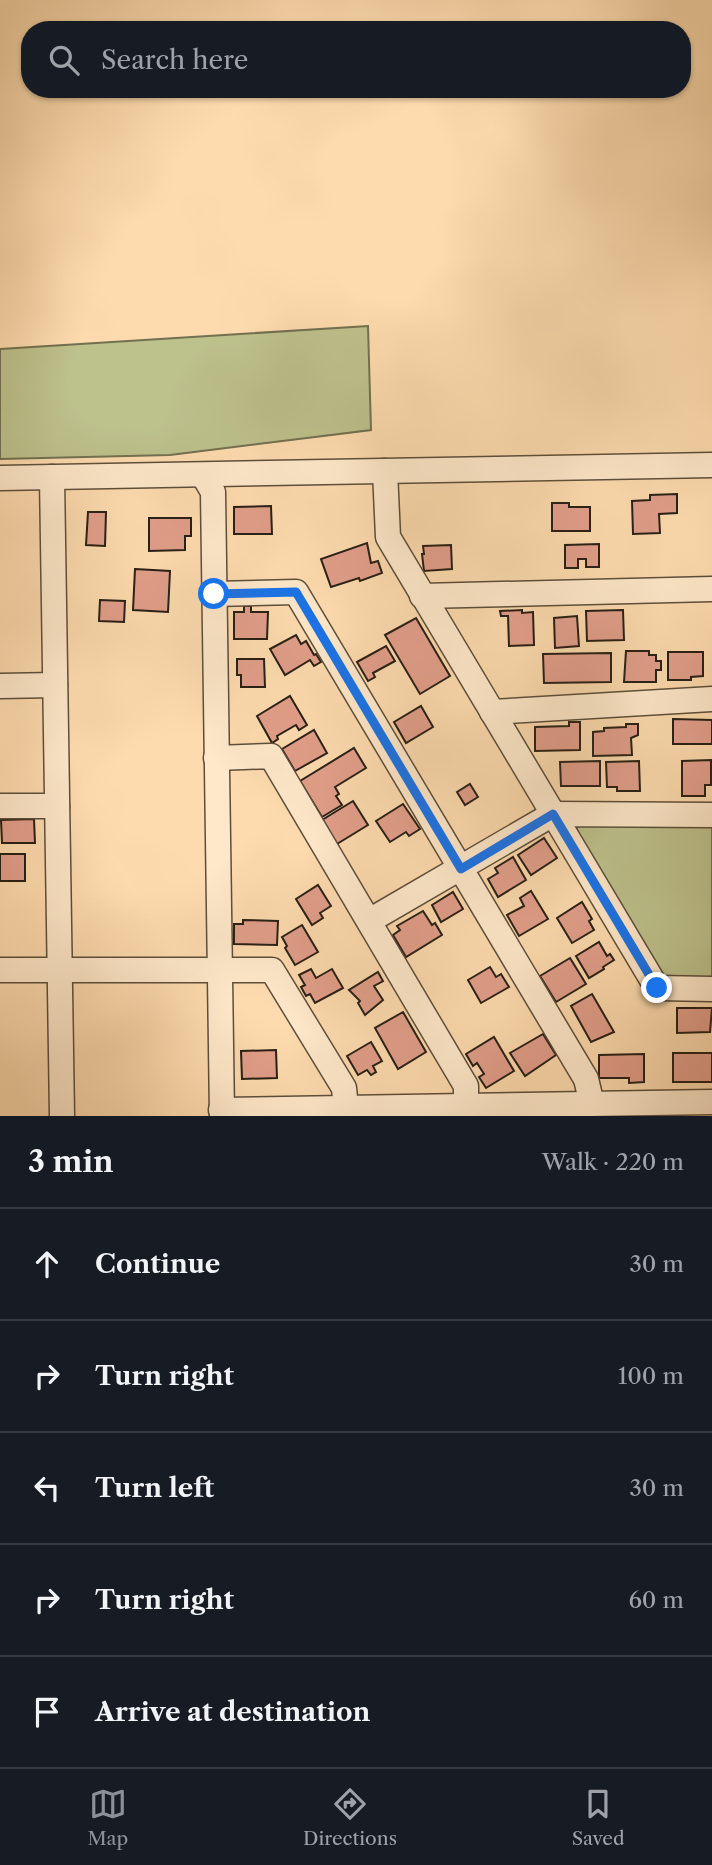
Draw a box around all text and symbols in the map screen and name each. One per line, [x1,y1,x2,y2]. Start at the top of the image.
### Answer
search box [21,21,691,98]
icon: search [45,41,83,79]
text: Search here [101,44,248,76]
route start [198,578,229,609]
route end [641,972,672,1003]
text: 3 min [28,1143,114,1180]
text: Walk · 220 m [542,1148,684,1176]
icon: ahead [28,1245,66,1283]
text: Continue [95,1248,220,1280]
text: 30 m [629,1250,684,1278]
icon: right [28,1357,66,1395]
text: Turn right [95,1360,234,1392]
text: 100 m [618,1362,684,1390]
icon: left [28,1469,66,1507]
text: Turn left [95,1472,214,1504]
text: 30 m [629,1474,684,1502]
icon: right [28,1581,66,1619]
text: Turn right [95,1584,234,1616]
text: 60 m [628,1586,684,1614]
icon: arrive [28,1693,66,1731]
text: Arrive at destination [95,1696,370,1728]
tab: Map [87,1785,128,1850]
tab: Directions [303,1785,397,1850]
tab: Saved [572,1785,625,1850]

